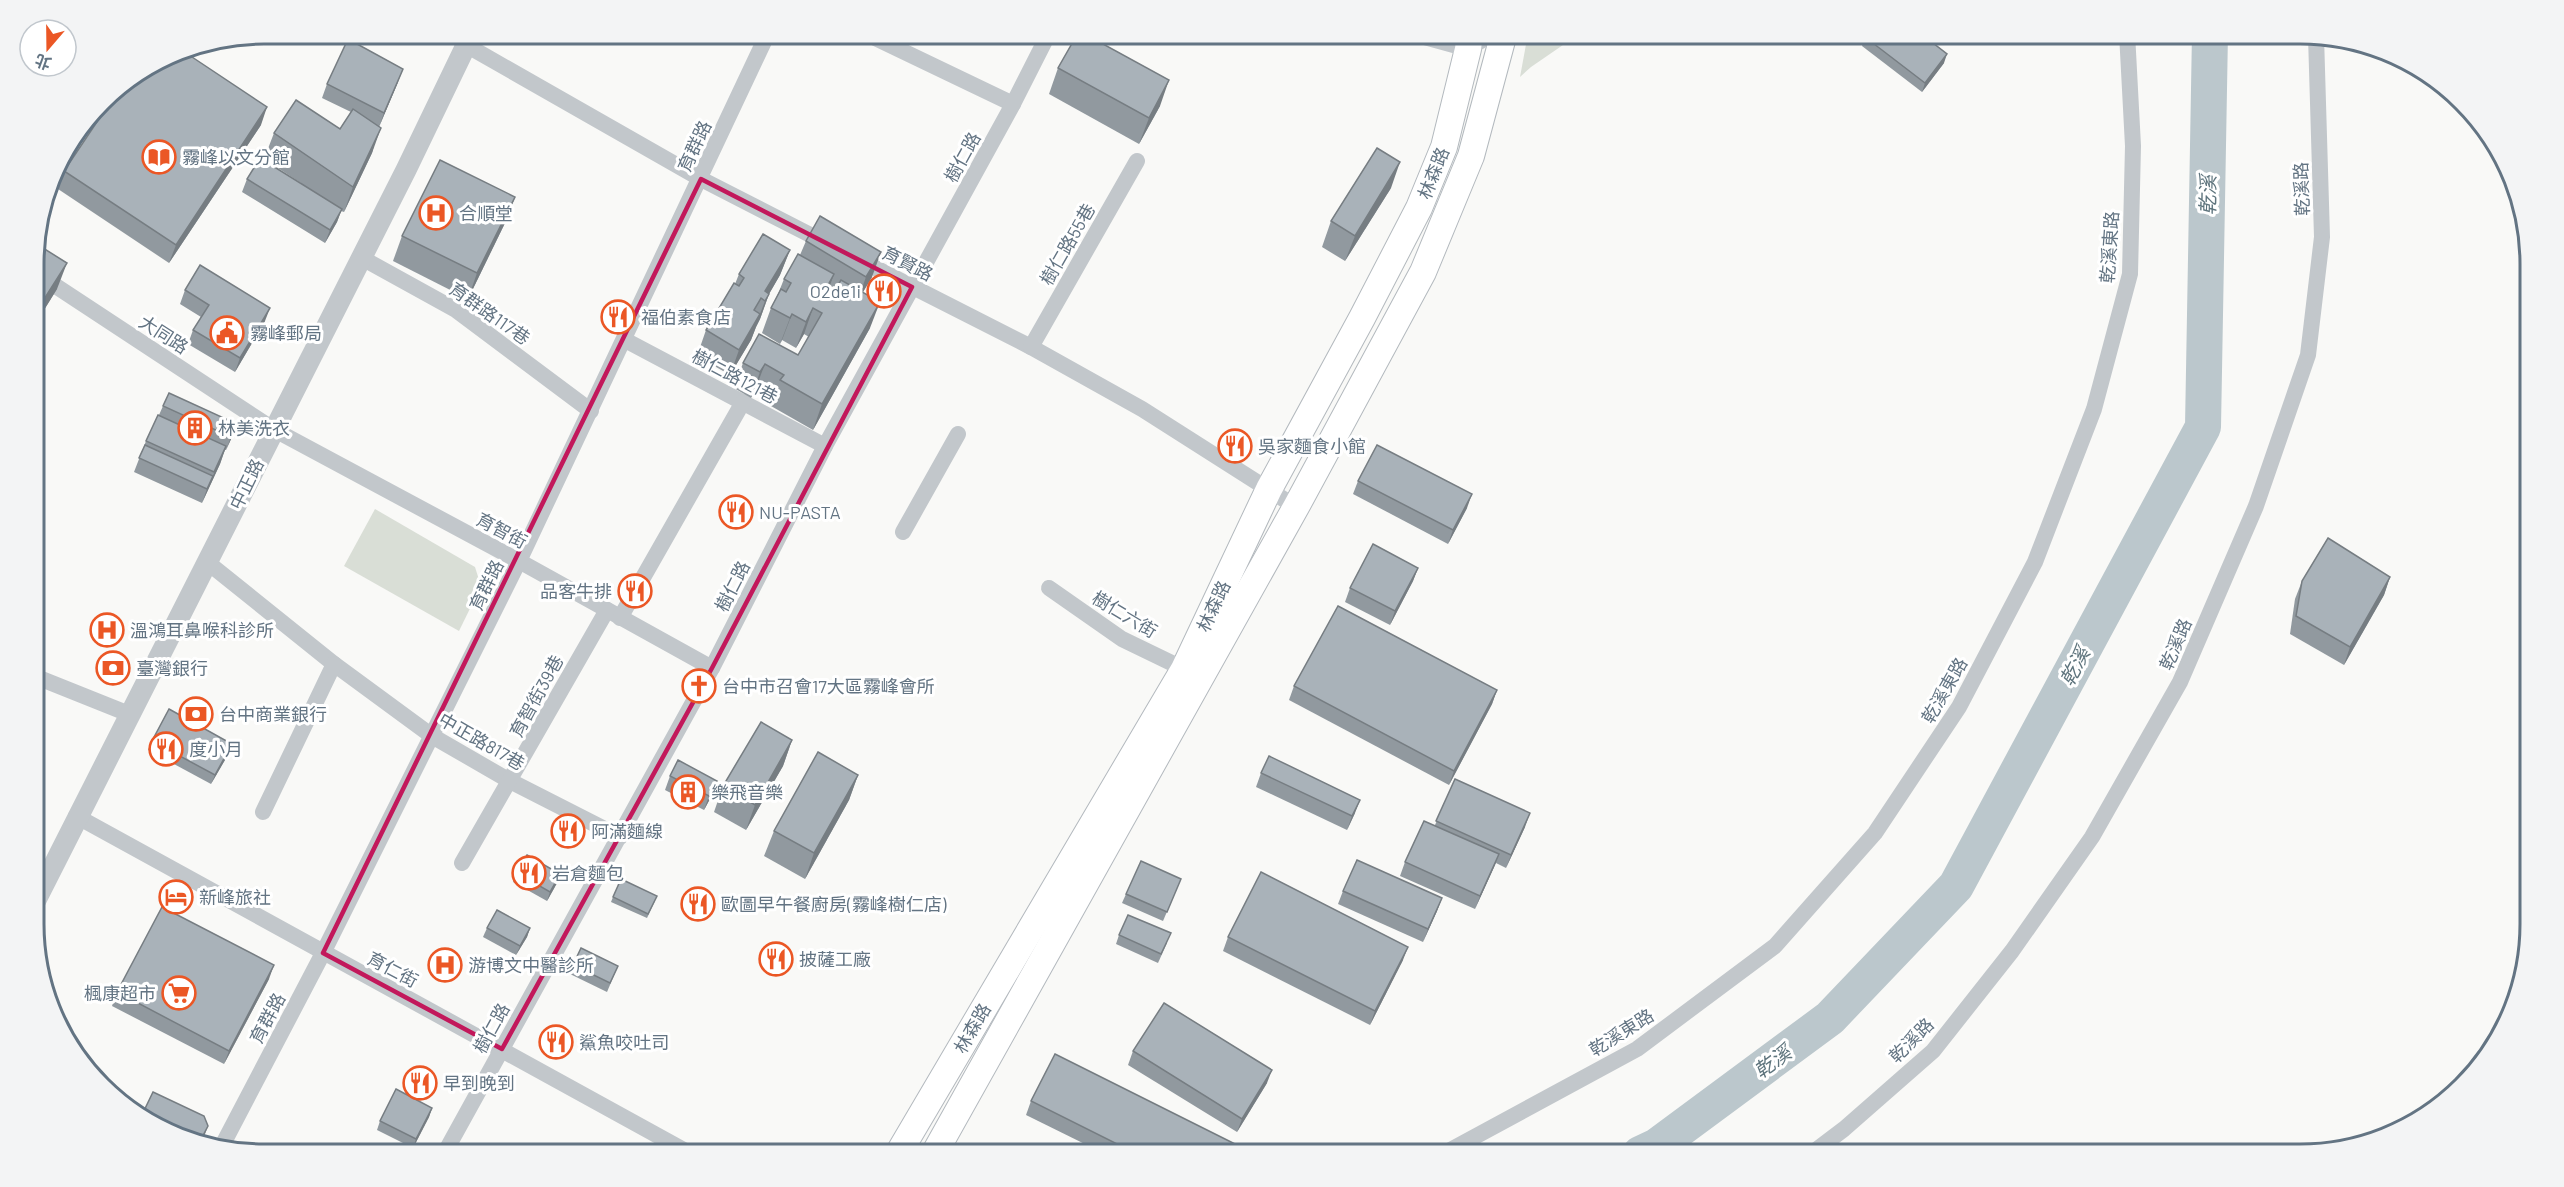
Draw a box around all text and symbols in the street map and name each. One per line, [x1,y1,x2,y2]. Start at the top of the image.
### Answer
north arrow [18,18,78,78]
text: 北 [32,51,53,74]
street label: 育群路 [673,117,715,175]
street label: 樹仁路 [939,128,985,186]
library icon: 霧峰以文分館 [141,139,177,175]
street label: 林森路 [1413,144,1453,202]
place label: 霧峰以文分館 [182,146,290,168]
street label: 乾溪路 [2289,162,2313,216]
water label: 乾溪 [2195,172,2219,215]
hospital icon: 合順堂 [418,195,454,231]
street label: 樹仁路55巷 [1035,199,1099,289]
place label: 合順堂 [459,202,513,224]
street label: 乾溪東路 [2096,210,2122,284]
street label: 育賢路 [879,241,937,285]
restaurant icon: O2de1i [866,273,902,309]
street label: 育群路117巷 [446,277,534,349]
place label: O2de1i [810,280,861,302]
restaurant icon: 福伯素食店 [600,299,636,335]
place label: 福伯素食店 [641,306,731,328]
street label: 大同路 [135,310,193,358]
public building icon: 霧峰郵局 [209,315,245,351]
place label: 霧峰郵局 [250,322,322,344]
street label: 樹仁路121巷 [688,344,782,408]
building icon: 林美洗衣 [177,410,213,446]
place label: 林美洗衣 [218,417,290,439]
restaurant icon: 吳家麵食小館 [1217,428,1253,464]
place label: 吳家麵食小館 [1258,435,1366,457]
street label: 中正路 [224,455,268,513]
restaurant icon: NU-PASTA [718,494,754,530]
place label: NU-PASTA [759,501,841,523]
street label: 育智街 [473,508,531,552]
street label: 育群路 [464,556,508,614]
street label: 樹仁路 [710,557,754,615]
restaurant icon: 品客牛排 [617,573,653,609]
street label: 林森路 [1192,577,1234,635]
place label: 品客牛排 [540,580,612,602]
street label: 樹仁六街 [1088,586,1162,642]
hospital icon: 溫鴻耳鼻喉科診所 [89,612,125,648]
street label: 乾溪路 [2154,615,2196,673]
place label: 溫鴻耳鼻喉科診所 [130,619,274,641]
water label: 乾溪 [2054,640,2095,689]
bank icon: 臺灣銀行 [95,650,131,686]
street label: 育智街39巷 [504,651,568,741]
street label: 乾溪東路 [1916,653,1972,727]
place label: 臺灣銀行 [136,657,208,679]
church icon: 台中市召會17大區霧峰會所 [681,668,717,704]
place label: 台中市召會17大區霧峰會所 [722,675,935,697]
bank icon: 台中商業銀行 [178,696,214,732]
place label: 台中商業銀行 [219,703,327,725]
street label: 中正路817巷 [435,708,529,774]
restaurant icon: 度小月 [148,731,184,767]
place label: 度小月 [189,738,243,760]
building icon: 樂飛音樂 [670,774,706,810]
place label: 樂飛音樂 [711,781,783,803]
restaurant icon: 阿滿麵線 [550,813,586,849]
place label: 阿滿麵線 [591,820,663,842]
restaurant icon: 岩倉麵包 [511,855,547,891]
place label: 岩倉麵包 [552,862,624,884]
hotel icon: 新峰旅社 [158,879,194,915]
place label: 新峰旅社 [199,886,271,908]
restaurant icon: 歐圖早午餐廚房(霧峰樹仁店) [680,886,716,922]
place label: 歐圖早午餐廚房(霧峰樹仁店) [721,893,947,915]
restaurant icon: 披薩工廠 [758,941,794,977]
street label: 育仁街 [364,947,422,991]
hospital icon: 游博文中醫診所 [427,947,463,983]
place label: 披薩工廠 [799,948,871,970]
place label: 游博文中醫診所 [468,954,594,976]
supermarket icon: 楓康超市 [161,975,197,1011]
place label: 楓康超市 [84,982,156,1004]
street label: 育群路 [245,989,289,1047]
street label: 樹仁路 [468,999,514,1057]
street label: 林森路 [949,999,995,1057]
street label: 乾溪東路 [1585,1004,1657,1060]
street label: 乾溪路 [1884,1013,1938,1067]
restaurant icon: 鯊魚咬吐司 [538,1024,574,1060]
place label: 鯊魚咬吐司 [579,1031,669,1053]
water label: 乾溪 [1749,1038,1798,1082]
restaurant icon: 早到晚到 [402,1065,438,1101]
place label: 早到晚到 [443,1072,515,1094]

